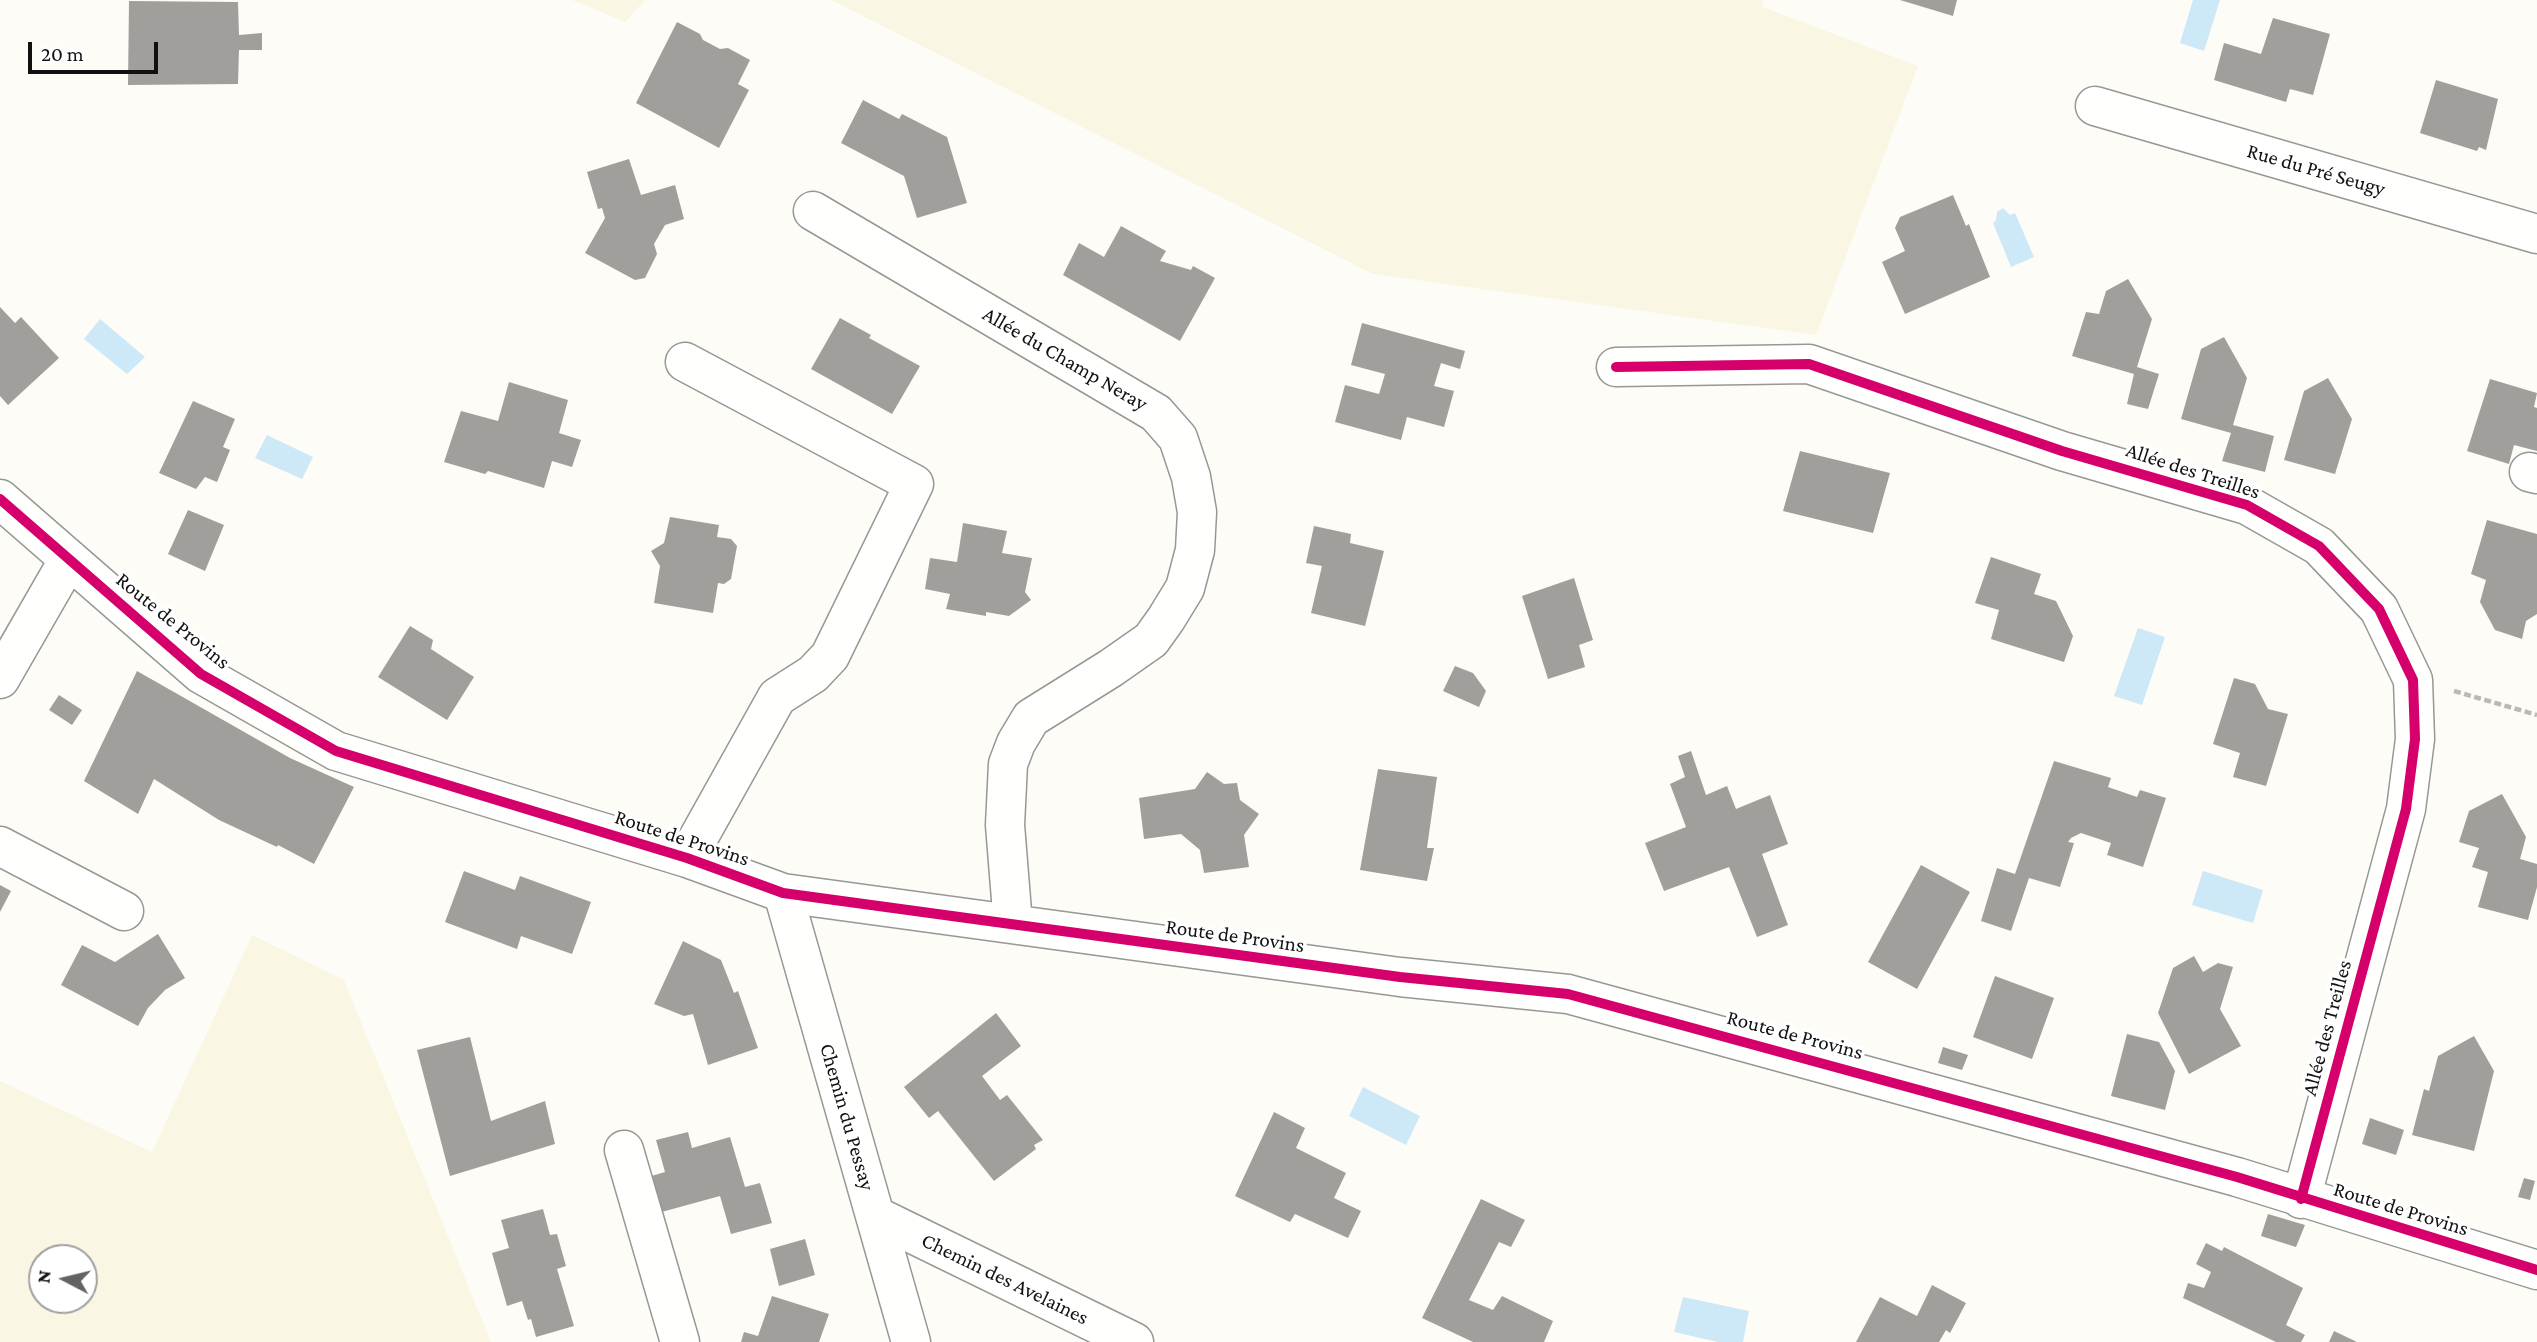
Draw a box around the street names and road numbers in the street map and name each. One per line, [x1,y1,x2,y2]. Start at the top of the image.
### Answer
street label: Rue du Pré Seugy [2244,138,2388,202]
street label: Allée du Champ Neray [978,302,1152,416]
street label: Allée des Treilles [2123,437,2263,505]
street label: Route de Provins [111,567,235,675]
street label: Route de Provins [612,804,752,872]
street label: Route de Provins [1164,914,1306,958]
street label: Allée des Treilles [2297,957,2357,1099]
street label: Route de Provins [1724,1005,1866,1065]
street label: Chemin du Pessay [814,1041,880,1193]
street label: Route de Provins [2330,1177,2472,1241]
street label: Chemin des Avelaines [917,1228,1093,1330]

